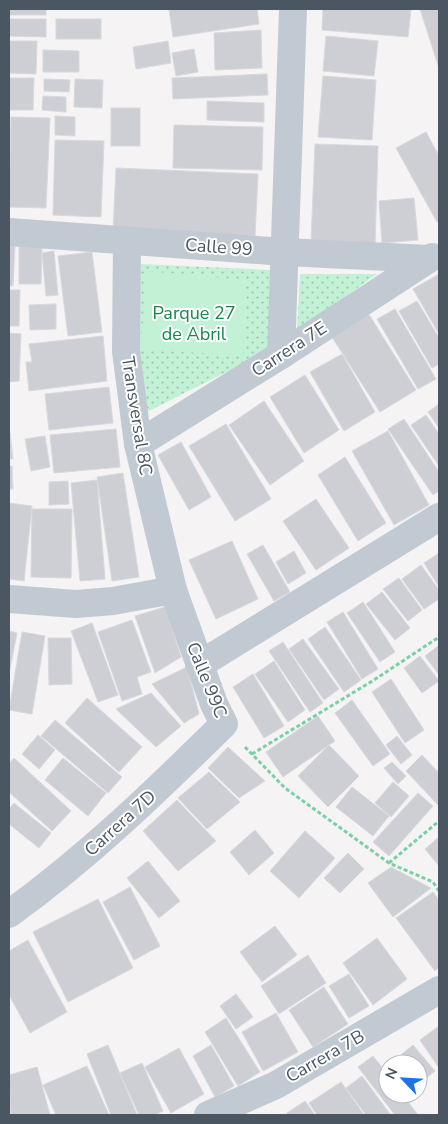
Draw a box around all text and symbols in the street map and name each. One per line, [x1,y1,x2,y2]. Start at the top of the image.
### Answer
street label: Calle 99 [184,233,254,261]
park label: Parque 27 de Abril [152,301,236,346]
street label: Carrera 7E [247,316,331,382]
street label: Transversal 8C [116,355,158,477]
street label: Calle 99C [181,638,233,722]
street label: Carrera 7D [79,785,161,861]
street label: Carrera 7B [281,1024,369,1088]
north arrow [378,1054,428,1104]
text: N [381,1065,402,1082]

